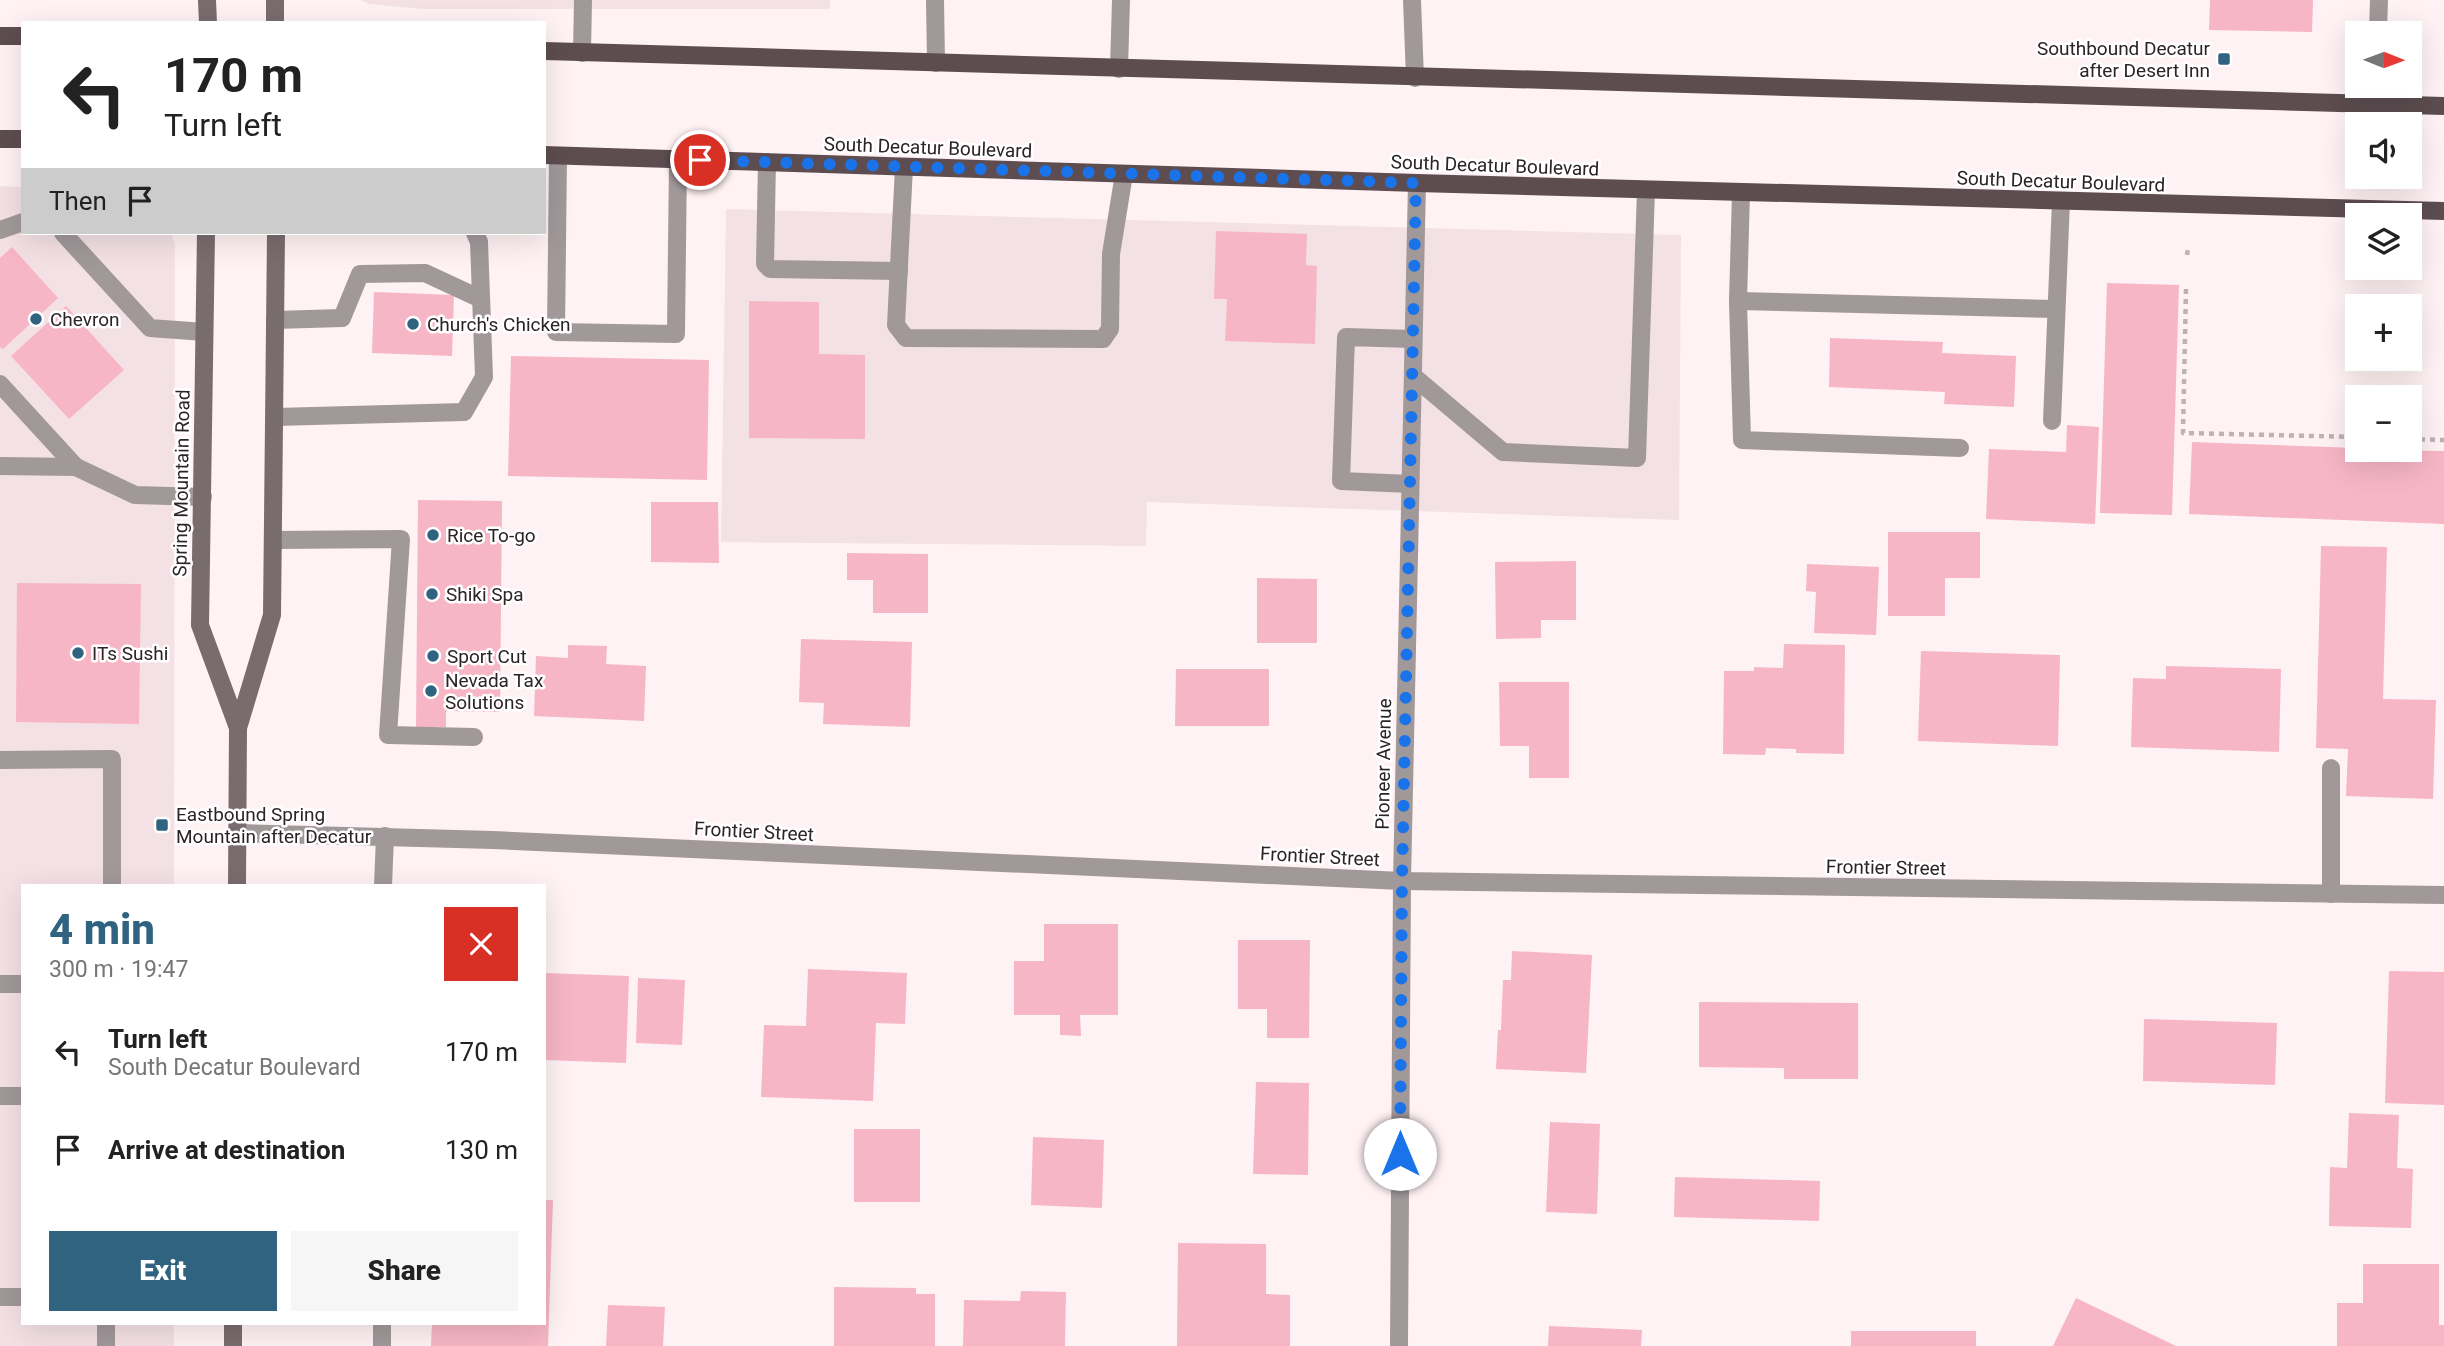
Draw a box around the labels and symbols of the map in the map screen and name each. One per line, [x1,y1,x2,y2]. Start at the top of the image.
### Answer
north arrow [2345,21,2422,98]
place label: Southbound Decatur after Desert Inn [2037,37,2211,82]
marker: Southbound Decatur after Desert Inn [2216,51,2232,67]
pin [670,130,730,190]
street label: South Decatur Boulevard [823,132,1033,163]
street label: South Decatur Boulevard [1390,150,1600,181]
street label: South Decatur Boulevard [1956,166,2166,197]
place label: Chevron [50,308,120,331]
marker: Chevron [28,311,44,327]
place label: Church's Chicken [427,313,571,336]
marker: Church's Chicken [405,316,421,332]
street label: Spring Mountain Road [168,389,195,577]
place label: Rice To-go [447,524,536,547]
marker: Rice To-go [425,527,441,543]
place label: Shiki Spa [446,583,524,606]
marker: Shiki Spa [424,586,440,602]
place label: ITs Sushi [92,642,168,665]
marker: ITs Sushi [70,645,86,661]
place label: Sport Cut [447,645,527,668]
marker: Sport Cut [425,648,441,664]
place label: Nevada Tax Solutions [445,669,544,714]
marker: Nevada Tax Solutions [423,683,439,699]
street label: Pioneer Avenue [1371,698,1396,830]
place label: Eastbound Spring Mountain after Decatur [176,803,372,848]
marker: Eastbound Spring Mountain after Decatur [154,817,170,833]
street label: Frontier Street [693,817,815,846]
street label: Frontier Street [1259,842,1381,871]
street label: Frontier Street [1826,855,1946,880]
position arrow [1363,1117,1437,1191]

